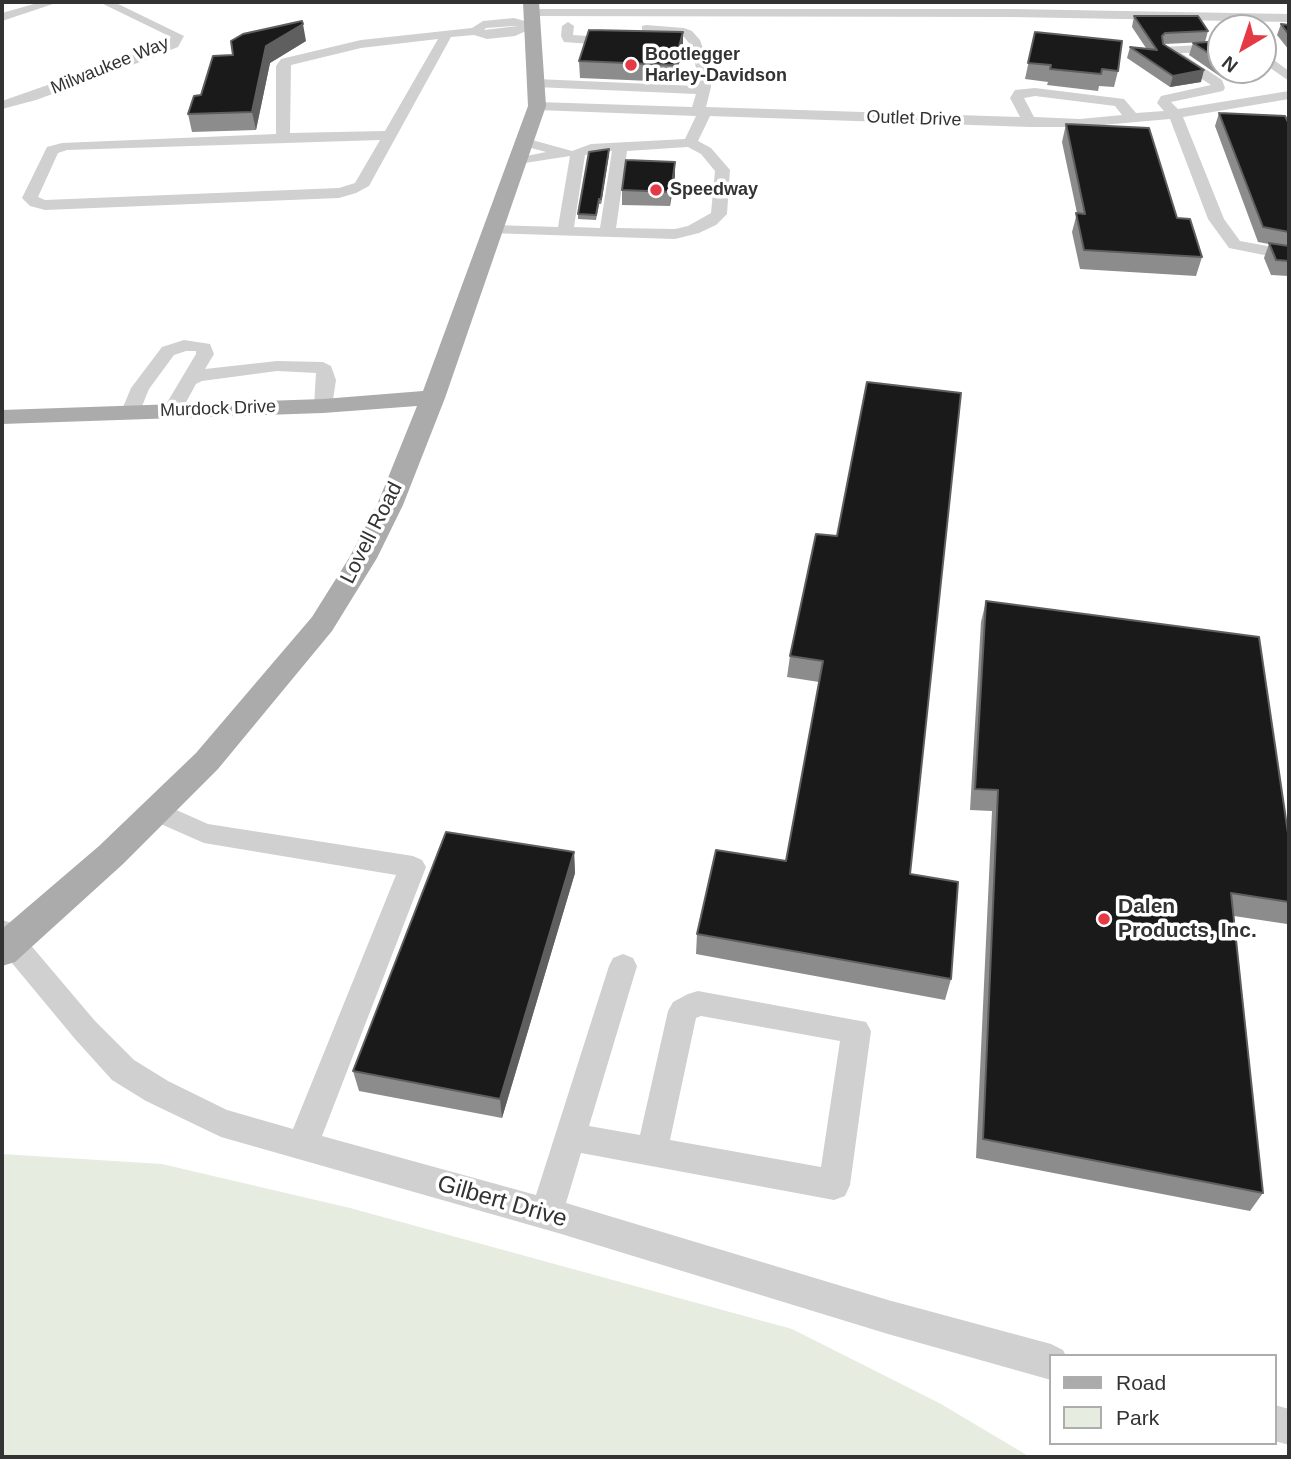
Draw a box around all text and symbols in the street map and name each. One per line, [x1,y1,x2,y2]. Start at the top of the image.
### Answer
north arrow [1207,14,1277,84]
street label: Milwaukee Way [48,33,172,99]
place label: Bootlegger Harley-Davidson [645,44,787,86]
text: N [1218,52,1242,77]
marker: Bootlegger Harley-Davidson [623,57,639,73]
street label: Outlet Drive [866,107,962,131]
place label: Speedway [670,179,758,201]
marker: Speedway [648,182,664,198]
street label: Murdock Drive [160,396,276,422]
street label: Lovell Road [336,478,408,588]
place label: Dalen Products, Inc. [1118,894,1257,944]
marker: Dalen Products, Inc. [1096,911,1112,927]
street label: Gilbert Drive [434,1170,570,1234]
legend [1050,1354,1277,1445]
text: Road [1116,1371,1166,1394]
text: Park [1116,1406,1159,1429]

